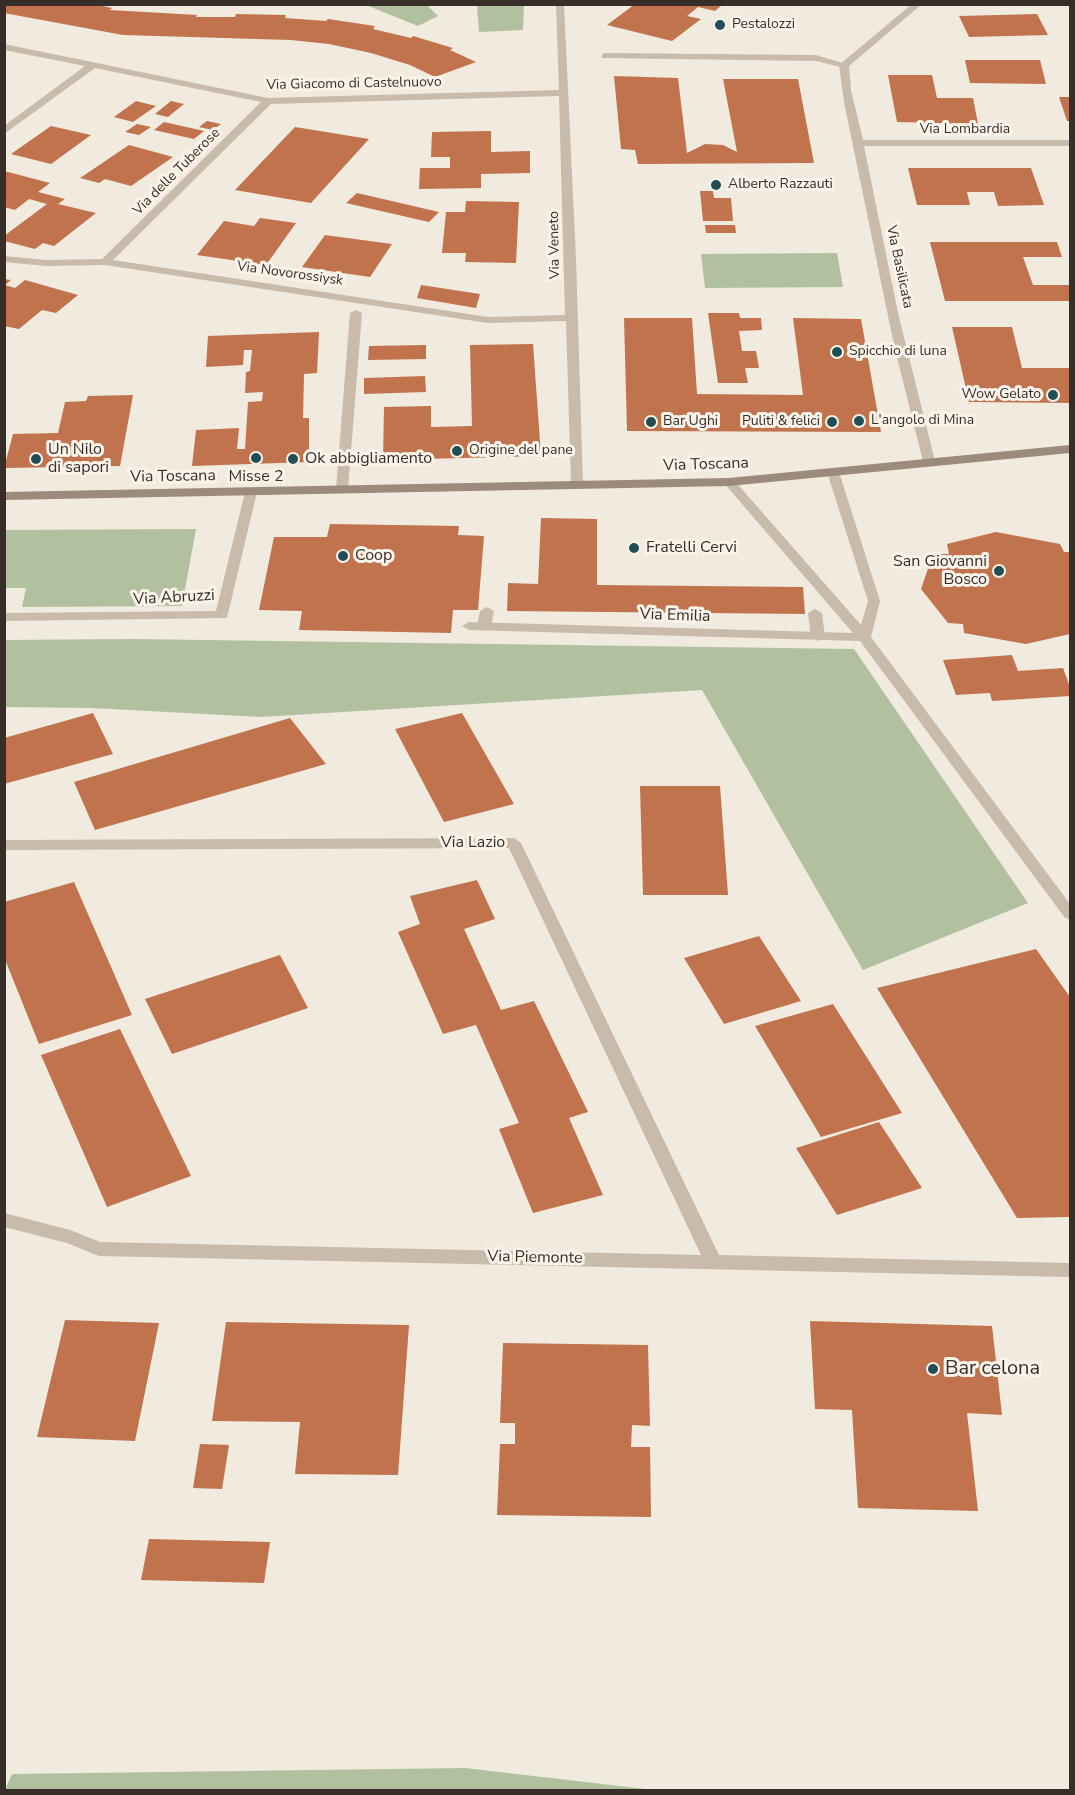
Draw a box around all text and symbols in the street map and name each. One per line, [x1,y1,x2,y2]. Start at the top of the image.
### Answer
place label: Pestalozzi [732,17,795,33]
marker: Pestalozzi [713,18,727,32]
street label: Via Giacomo di Castelnuovo [266,74,442,94]
street label: Via Lombardia [920,122,1010,138]
street label: Via delle Tuberose [130,125,224,219]
place label: Alberto Razzauti [728,177,833,193]
marker: Alberto Razzauti [709,178,723,192]
street label: Via Veneto [546,211,564,279]
street label: Via Basilicata [882,224,916,310]
street label: Via Novorossiysk [236,258,344,290]
place label: Spicchio di luna [849,344,947,360]
marker: Spicchio di luna [830,345,844,359]
place label: Wow Gelato [962,387,1041,403]
marker: Wow Gelato [1046,388,1060,402]
place label: L'angolo di Mina [871,413,974,429]
place label: Bar Ughi [663,414,718,430]
place label: Puliti & felici [742,414,820,430]
marker: L'angolo di Mina [852,414,866,428]
marker: Bar Ughi [644,415,658,429]
marker: Puliti & felici [825,415,839,429]
place label: Un Nilo di sapori [48,440,109,478]
place label: Origine del pane [469,443,573,459]
marker: Origine del pane [450,444,464,458]
place label: Ok abbigliamento [305,449,432,469]
marker: Misse 2 [249,451,263,465]
marker: Un Nilo di sapori [29,452,43,466]
marker: Ok abbigliamento [286,452,300,466]
street label: Via Toscana [663,454,749,476]
street label: Via Toscana [130,467,216,487]
place label: Misse 2 [228,467,284,487]
place label: Fratelli Cervi [646,538,737,558]
marker: Fratelli Cervi [627,541,641,555]
place label: Coop [355,546,392,566]
marker: Coop [336,549,350,563]
place label: San Giovanni Bosco [893,552,987,590]
marker: San Giovanni Bosco [992,564,1006,578]
street label: Via Abruzzi [133,586,215,610]
street label: Via Emilia [639,605,711,627]
street label: Via Lazio [441,833,505,853]
street label: Via Piemonte [487,1248,583,1268]
place label: Bar celona [945,1357,1040,1381]
marker: Bar celona [926,1362,940,1376]

